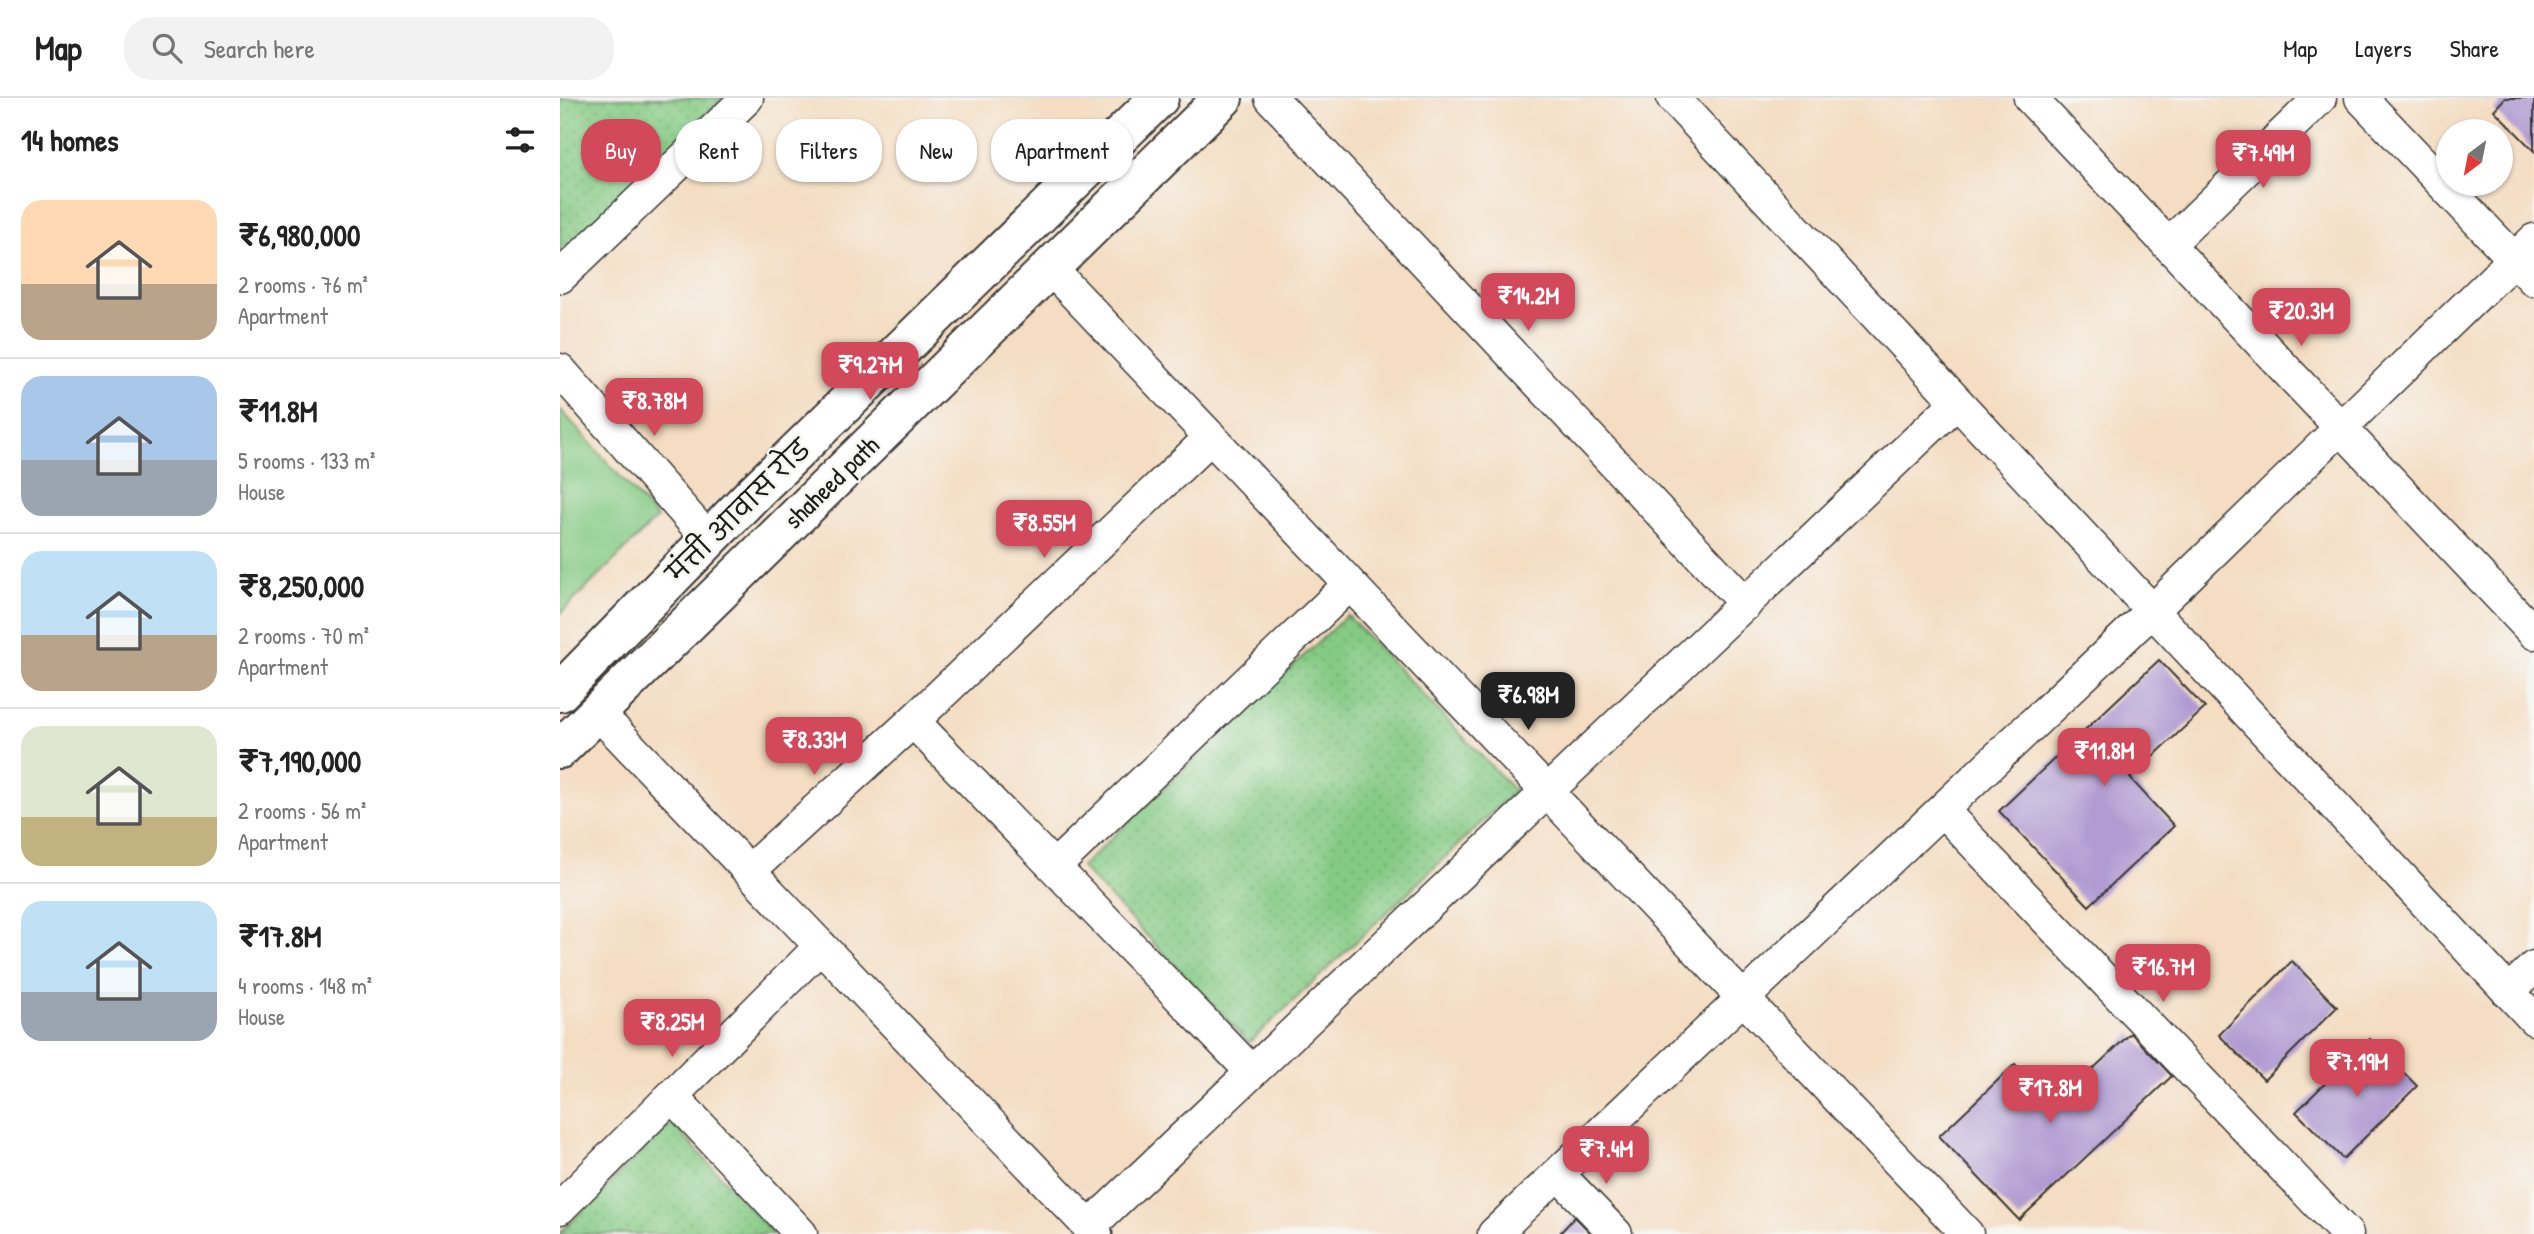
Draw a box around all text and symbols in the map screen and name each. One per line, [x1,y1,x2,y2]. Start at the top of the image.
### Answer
search box [124,17,614,80]
text: Map [35,26,82,70]
icon: search [148,29,186,67]
text: Search here [204,31,315,66]
text: Map [2283,32,2317,64]
text: Layers [2355,32,2412,64]
text: Share [2450,32,2499,64]
chip: Buy [581,119,661,182]
chip: Rent [675,119,762,182]
chip: Filters [776,119,882,182]
chip: New [896,119,977,182]
chip: Apartment [991,119,1133,182]
north arrow [2436,119,2513,196]
map controls [2436,119,2513,196]
text: 14 homes [21,120,119,160]
icon: filters [501,121,539,159]
pin: ₹7.49M [2206,130,2320,190]
text: ₹7.49M [2232,137,2294,168]
text: ₹6,980,000 [238,215,360,255]
icon: home [77,228,161,312]
text: 2 rooms · 76 m² [238,269,368,300]
pin: ₹14.2M [1471,274,1585,333]
text: ₹14.2M [1497,280,1559,311]
pin: ₹20.3M [2244,288,2358,348]
text: ₹20.3M [2268,295,2334,326]
text: Apartment [238,300,328,331]
pin: ₹9.27M [813,342,927,402]
text: ₹9.27M [838,349,902,380]
pin: ₹8.78M [597,378,711,438]
text: ₹8.78M [621,385,687,416]
text: ₹11.8M [238,391,318,431]
icon: home [77,404,161,488]
street label: shaheed path [776,428,886,536]
street label: मंत्ती आवास रोड [656,429,819,592]
text: 5 rooms · 133 m² [238,445,375,476]
text: House [238,476,285,507]
pin: ₹8.55M [987,500,1101,560]
text: ₹8.55M [1012,507,1076,538]
text: ₹8,250,000 [238,566,364,606]
icon: home [77,579,161,663]
text: 2 rooms · 70 m² [238,620,369,651]
text: Apartment [238,651,328,682]
pin: ₹6.98M [1471,672,1585,732]
text: ₹6.98M [1497,679,1559,710]
pin: ₹8.33M [757,718,871,777]
text: ₹8.33M [782,724,846,755]
pin: ₹11.8M [2047,728,2161,788]
text: ₹11.8M [2073,735,2135,766]
text: ₹7,190,000 [238,741,361,781]
icon: home [77,754,161,838]
text: 2 rooms · 56 m² [238,795,366,826]
text: Apartment [238,826,328,857]
text: ₹17.8M [238,916,322,956]
icon: home [77,929,161,1013]
pin: ₹16.7M [2106,944,2220,1004]
text: ₹16.7M [2131,951,2195,982]
text: 4 rooms · 148 m² [238,970,372,1001]
pin: ₹8.25M [615,1000,729,1059]
text: House [238,1001,285,1032]
text: ₹8.25M [640,1006,704,1037]
pin: ₹7.19M [2300,1040,2414,1099]
text: ₹7.19M [2326,1046,2388,1077]
pin: ₹17.8M [1993,1066,2107,1125]
text: ₹17.8M [2018,1072,2082,1103]
pin: ₹7.4M [1557,1126,1655,1186]
text: ₹7.4M [1579,1133,1633,1164]

